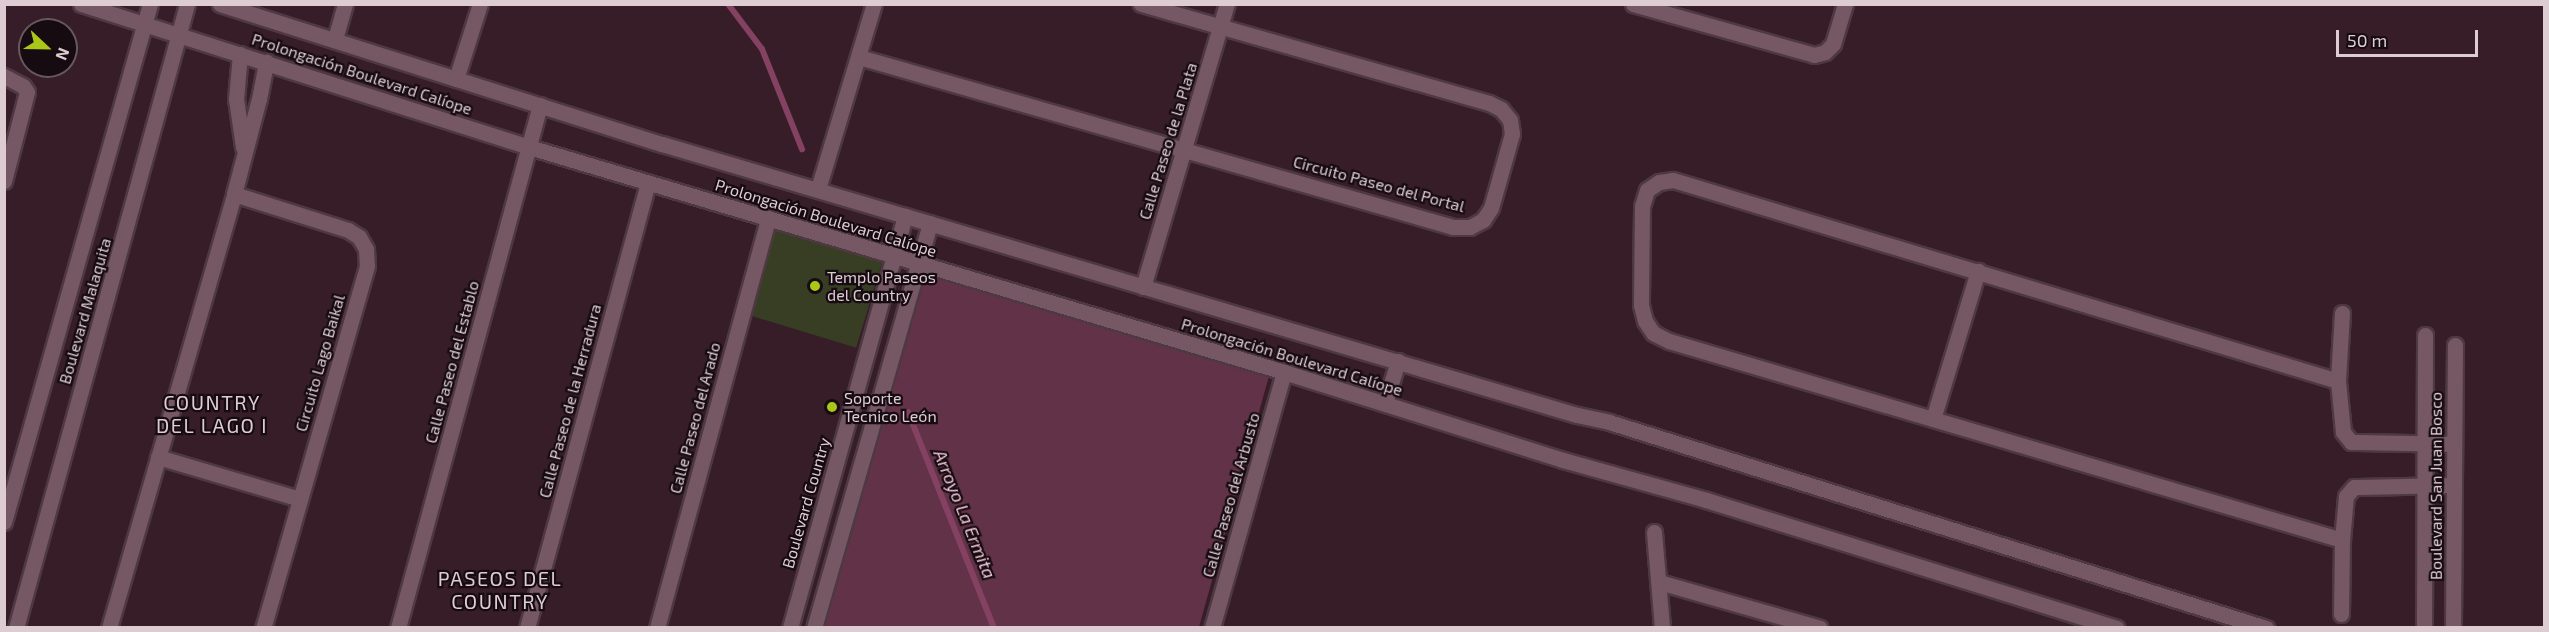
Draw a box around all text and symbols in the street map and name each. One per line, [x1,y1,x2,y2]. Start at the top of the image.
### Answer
north arrow [18,18,78,78]
scale bar [2339,18,2482,56]
street label: Prolongación Boulevard Calíope [249,29,475,119]
text: 50 m [2347,29,2387,51]
text: N [52,45,74,63]
street label: Calle Paseo de la Plata [1135,60,1201,222]
street label: Circuito Paseo del Portal [1291,152,1467,216]
street label: Prolongación Boulevard Calíope [713,175,939,261]
street label: Boulevard Malaquita [55,236,115,386]
place label: Templo Paseos del Country [827,267,936,305]
street label: Calle Paseo del Establo [421,278,483,446]
marker: Templo Paseos del Country [808,279,822,293]
street label: Circuito Lago Baikal [291,292,349,434]
street label: Calle Paseo de la Herradura [535,302,605,500]
street label: Prolongación Boulevard Calíope [1179,314,1405,400]
street label: Calle Paseo del Arado [665,340,725,496]
place label: Soporte Tecnico León [844,388,937,426]
district label: COUNTRY DEL LAGO I [156,391,268,438]
street label: Boulevard San Juan Bosco [2426,392,2446,580]
marker: Soporte Tecnico León [825,400,839,414]
street label: Calle Paseo del Arbusto [1198,410,1264,580]
street label: Boulevard Country [778,435,834,571]
water label: Arroyo La Ermita [929,446,1001,582]
district label: PASEOS DEL COUNTRY [438,566,562,613]

